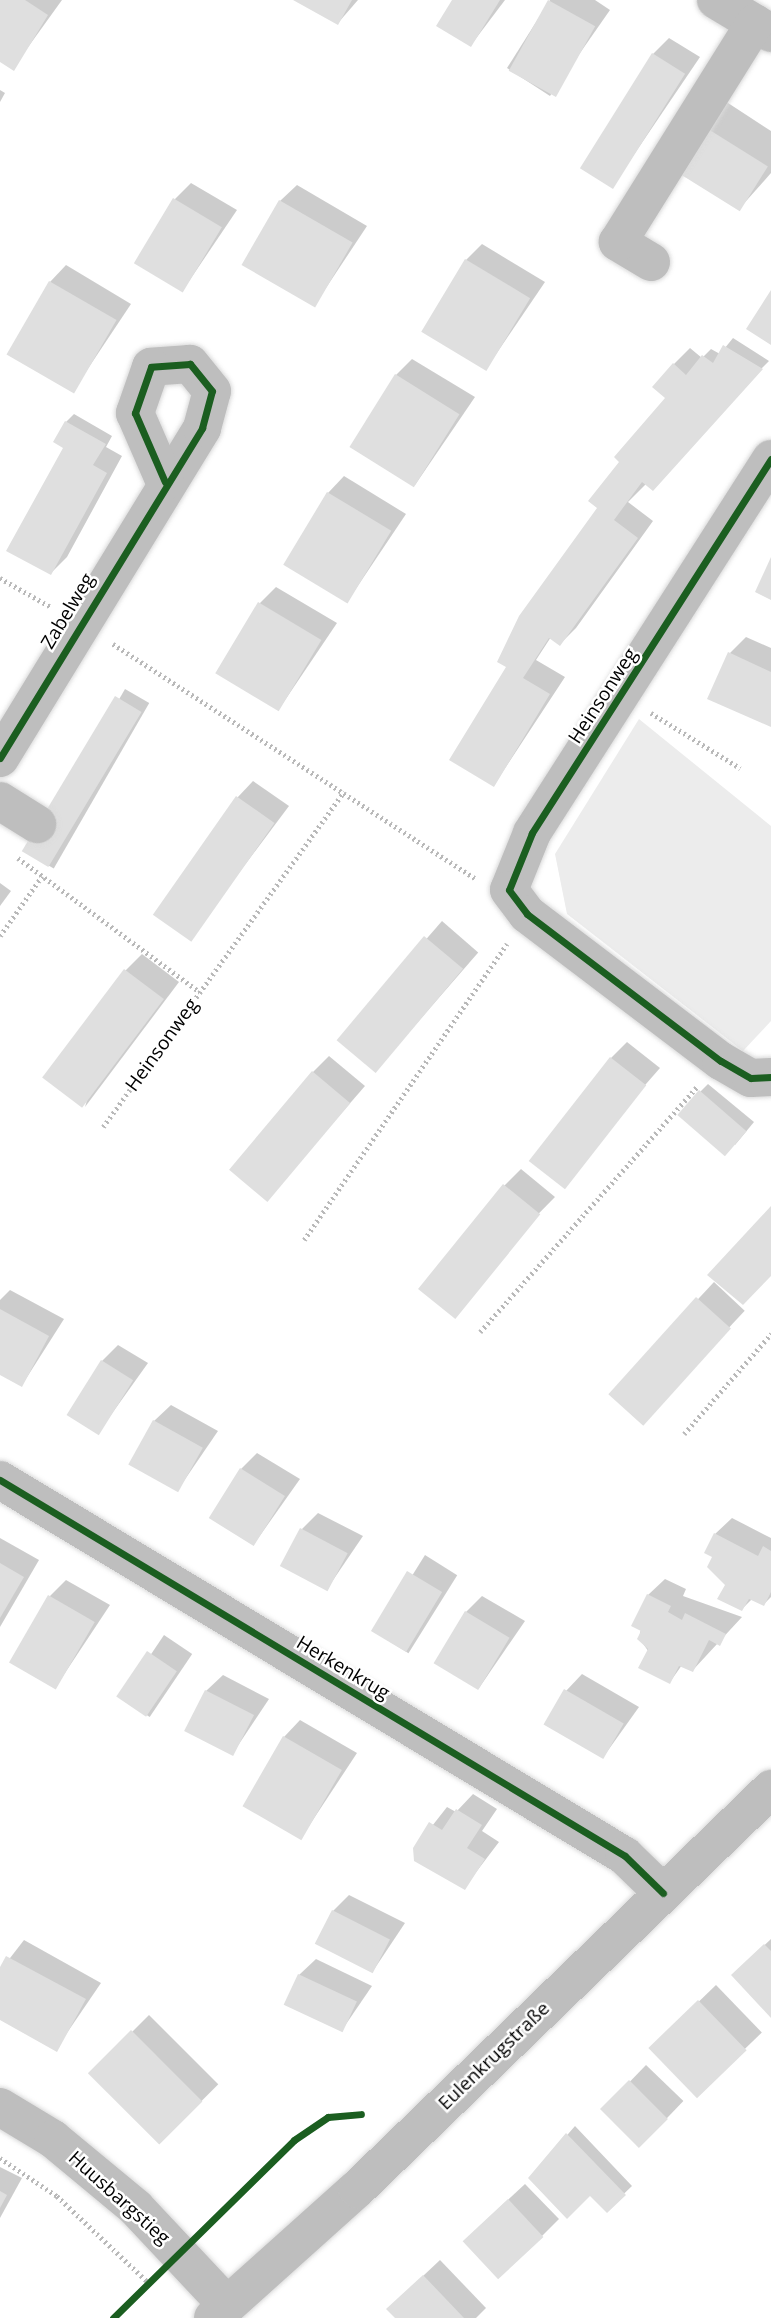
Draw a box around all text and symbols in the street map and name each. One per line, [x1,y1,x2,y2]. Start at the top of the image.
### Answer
street label: Zabelweg [37,569,99,653]
street label: Heinsonweg [564,644,642,748]
street label: Heinsonweg [121,994,203,1096]
street label: Herkenkrug [292,1631,394,1705]
street label: Eulenkrugstraße [434,1997,554,2115]
street label: Huusbargstieg [64,2147,174,2249]

